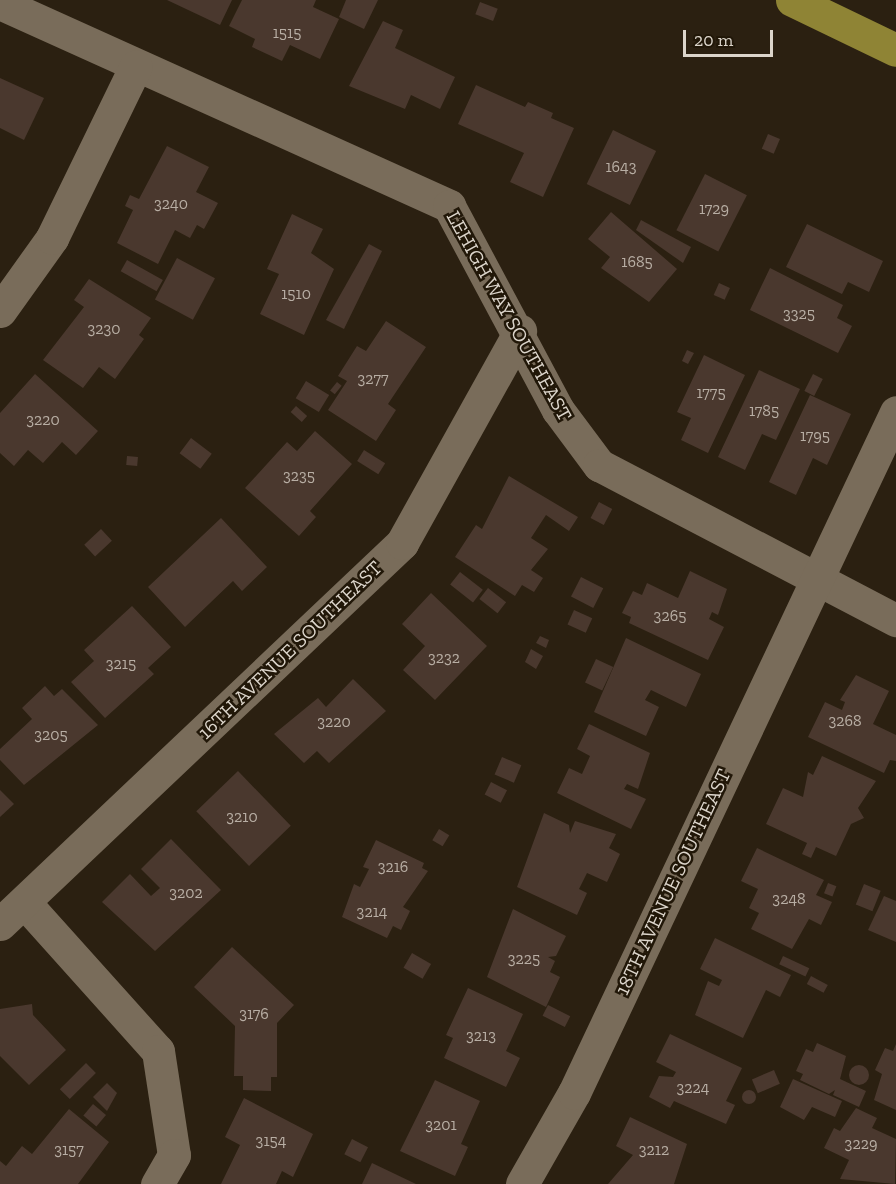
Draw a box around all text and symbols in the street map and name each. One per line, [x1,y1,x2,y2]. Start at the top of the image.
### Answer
scale bar [686,18,776,56]
house number: 1515 [273,23,301,43]
text: 20 m [694,29,733,51]
house number: 1643 [605,157,637,177]
house number: 3240 [154,194,188,214]
house number: 1729 [699,199,729,219]
street label: LEHIGH WAY SOUTHEAST [441,206,577,426]
house number: 1685 [621,252,653,272]
house number: 1510 [281,284,311,304]
house number: 3325 [783,304,815,324]
house number: 3230 [87,319,121,339]
house number: 3277 [357,369,389,389]
house number: 1775 [696,383,726,403]
house number: 1785 [749,401,779,421]
house number: 3220 [26,410,60,430]
house number: 1795 [800,426,830,446]
house number: 3235 [283,466,315,486]
street label: 16TH AVENUE SOUTHEAST [193,556,387,744]
house number: 3265 [654,606,686,626]
house number: 3232 [428,648,460,668]
house number: 3215 [106,654,136,674]
house number: 3268 [828,711,862,731]
house number: 3220 [317,712,351,732]
house number: 3205 [34,725,68,745]
street label: 18TH AVENUE SOUTHEAST [610,765,736,999]
house number: 3210 [226,807,258,827]
house number: 3216 [378,857,408,877]
house number: 3202 [169,883,203,903]
house number: 3248 [772,889,806,909]
house number: 3214 [357,902,387,922]
house number: 3225 [508,949,540,969]
house number: 3176 [239,1004,269,1024]
house number: 3213 [466,1026,496,1046]
house number: 3224 [677,1078,709,1098]
house number: 3201 [425,1115,457,1135]
house number: 3154 [256,1131,286,1151]
house number: 3229 [845,1134,877,1154]
house number: 3157 [54,1140,84,1160]
house number: 3212 [639,1140,669,1160]

